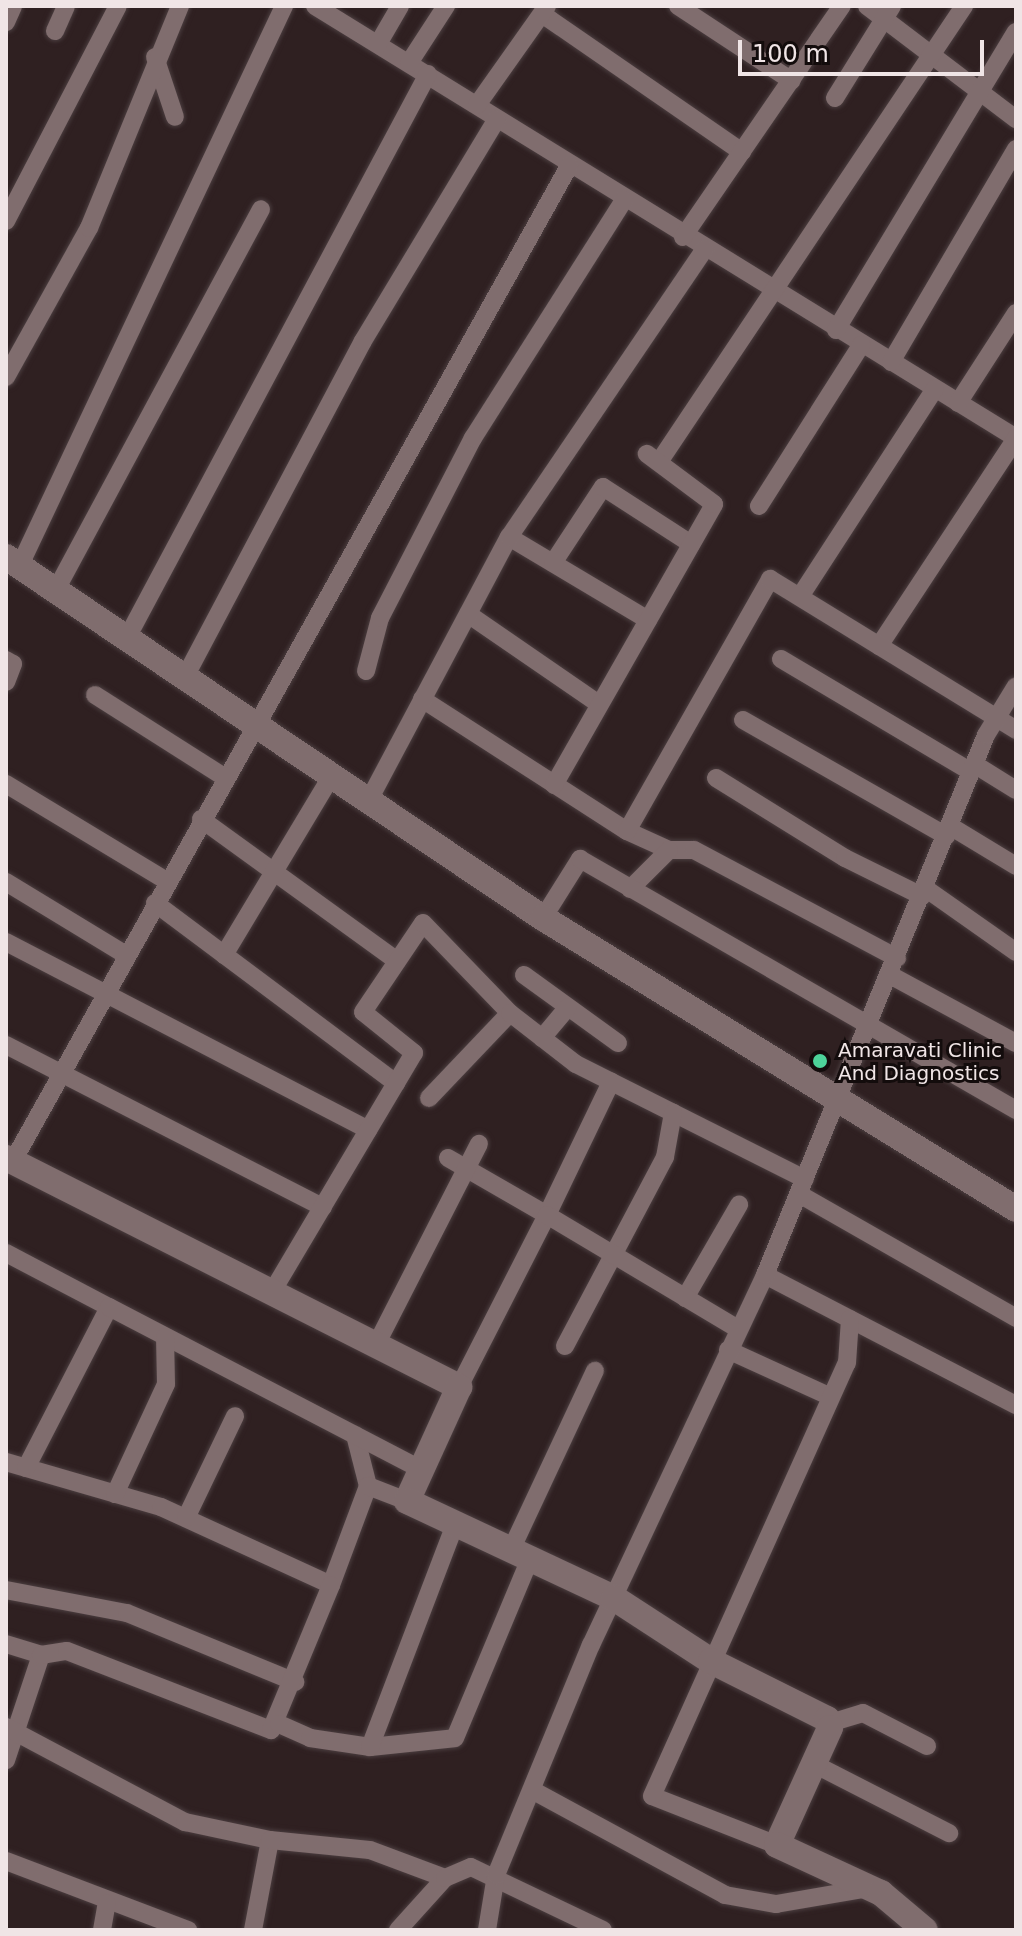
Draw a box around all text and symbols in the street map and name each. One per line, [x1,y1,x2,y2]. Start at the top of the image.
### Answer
scale bar [742,24,988,74]
text: 100 m [752,40,829,68]
place label: Amaravati Clinic And Diagnostics [838,1038,1002,1085]
marker: Amaravati Clinic And Diagnostics [809,1050,831,1072]

